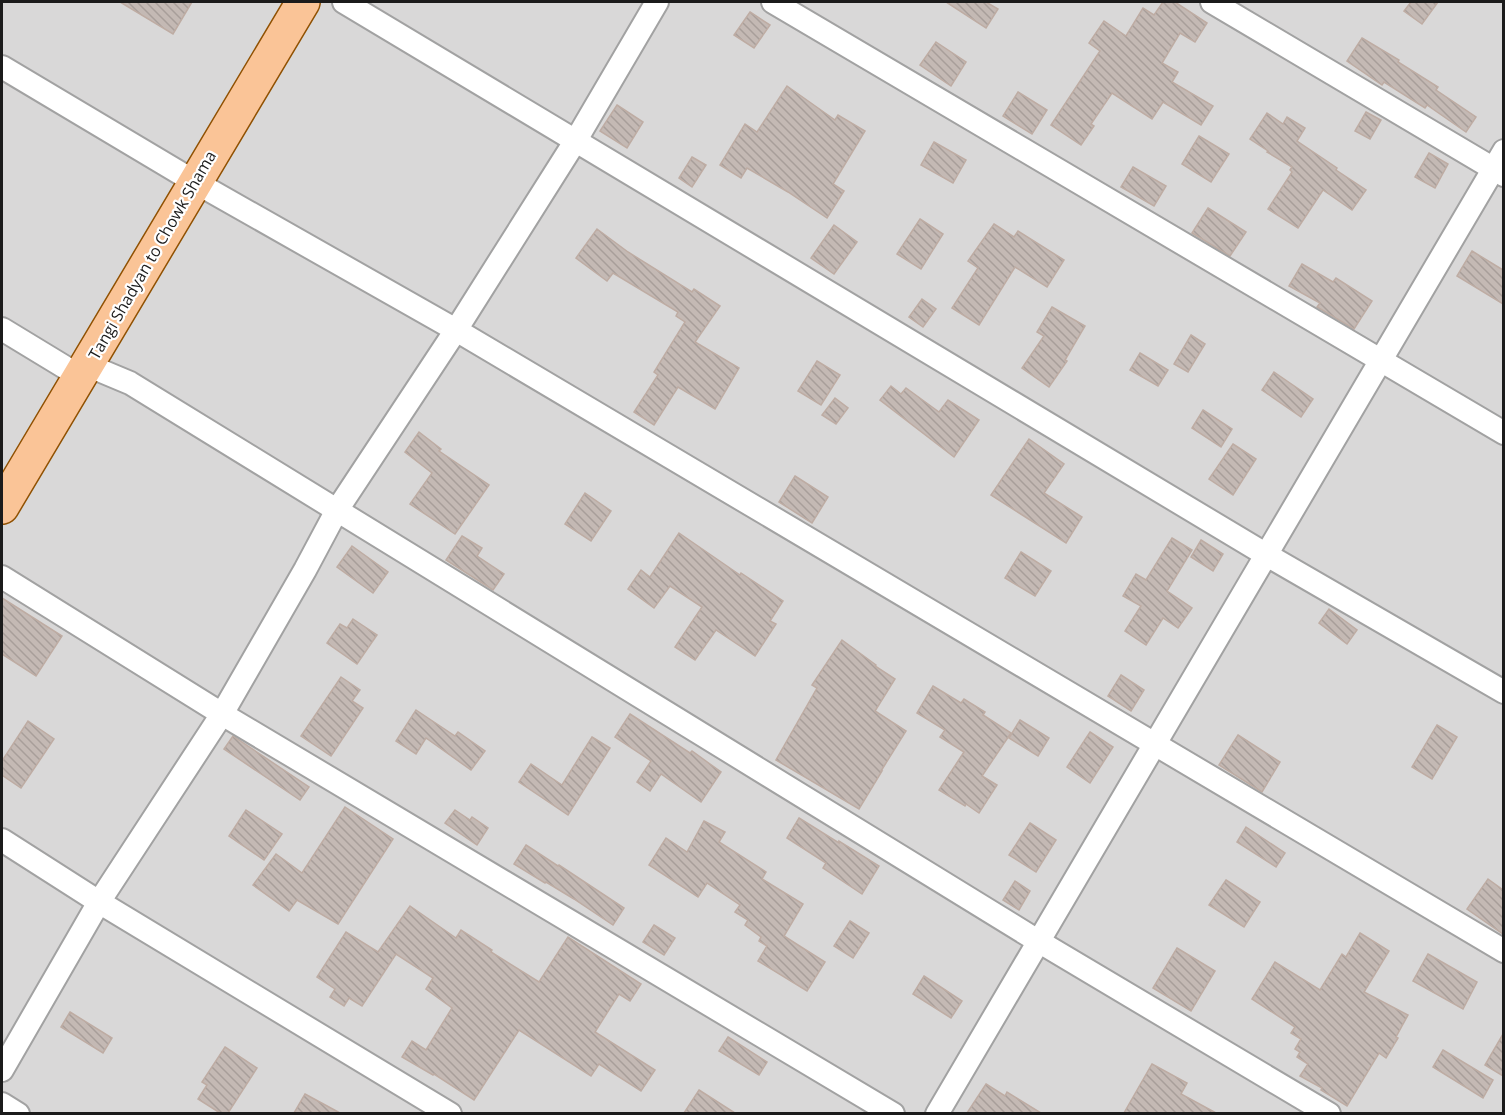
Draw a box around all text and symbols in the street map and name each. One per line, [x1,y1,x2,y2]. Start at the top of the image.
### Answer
street label: Tangi Shadyan to Chowk Shama [83,147,221,363]

